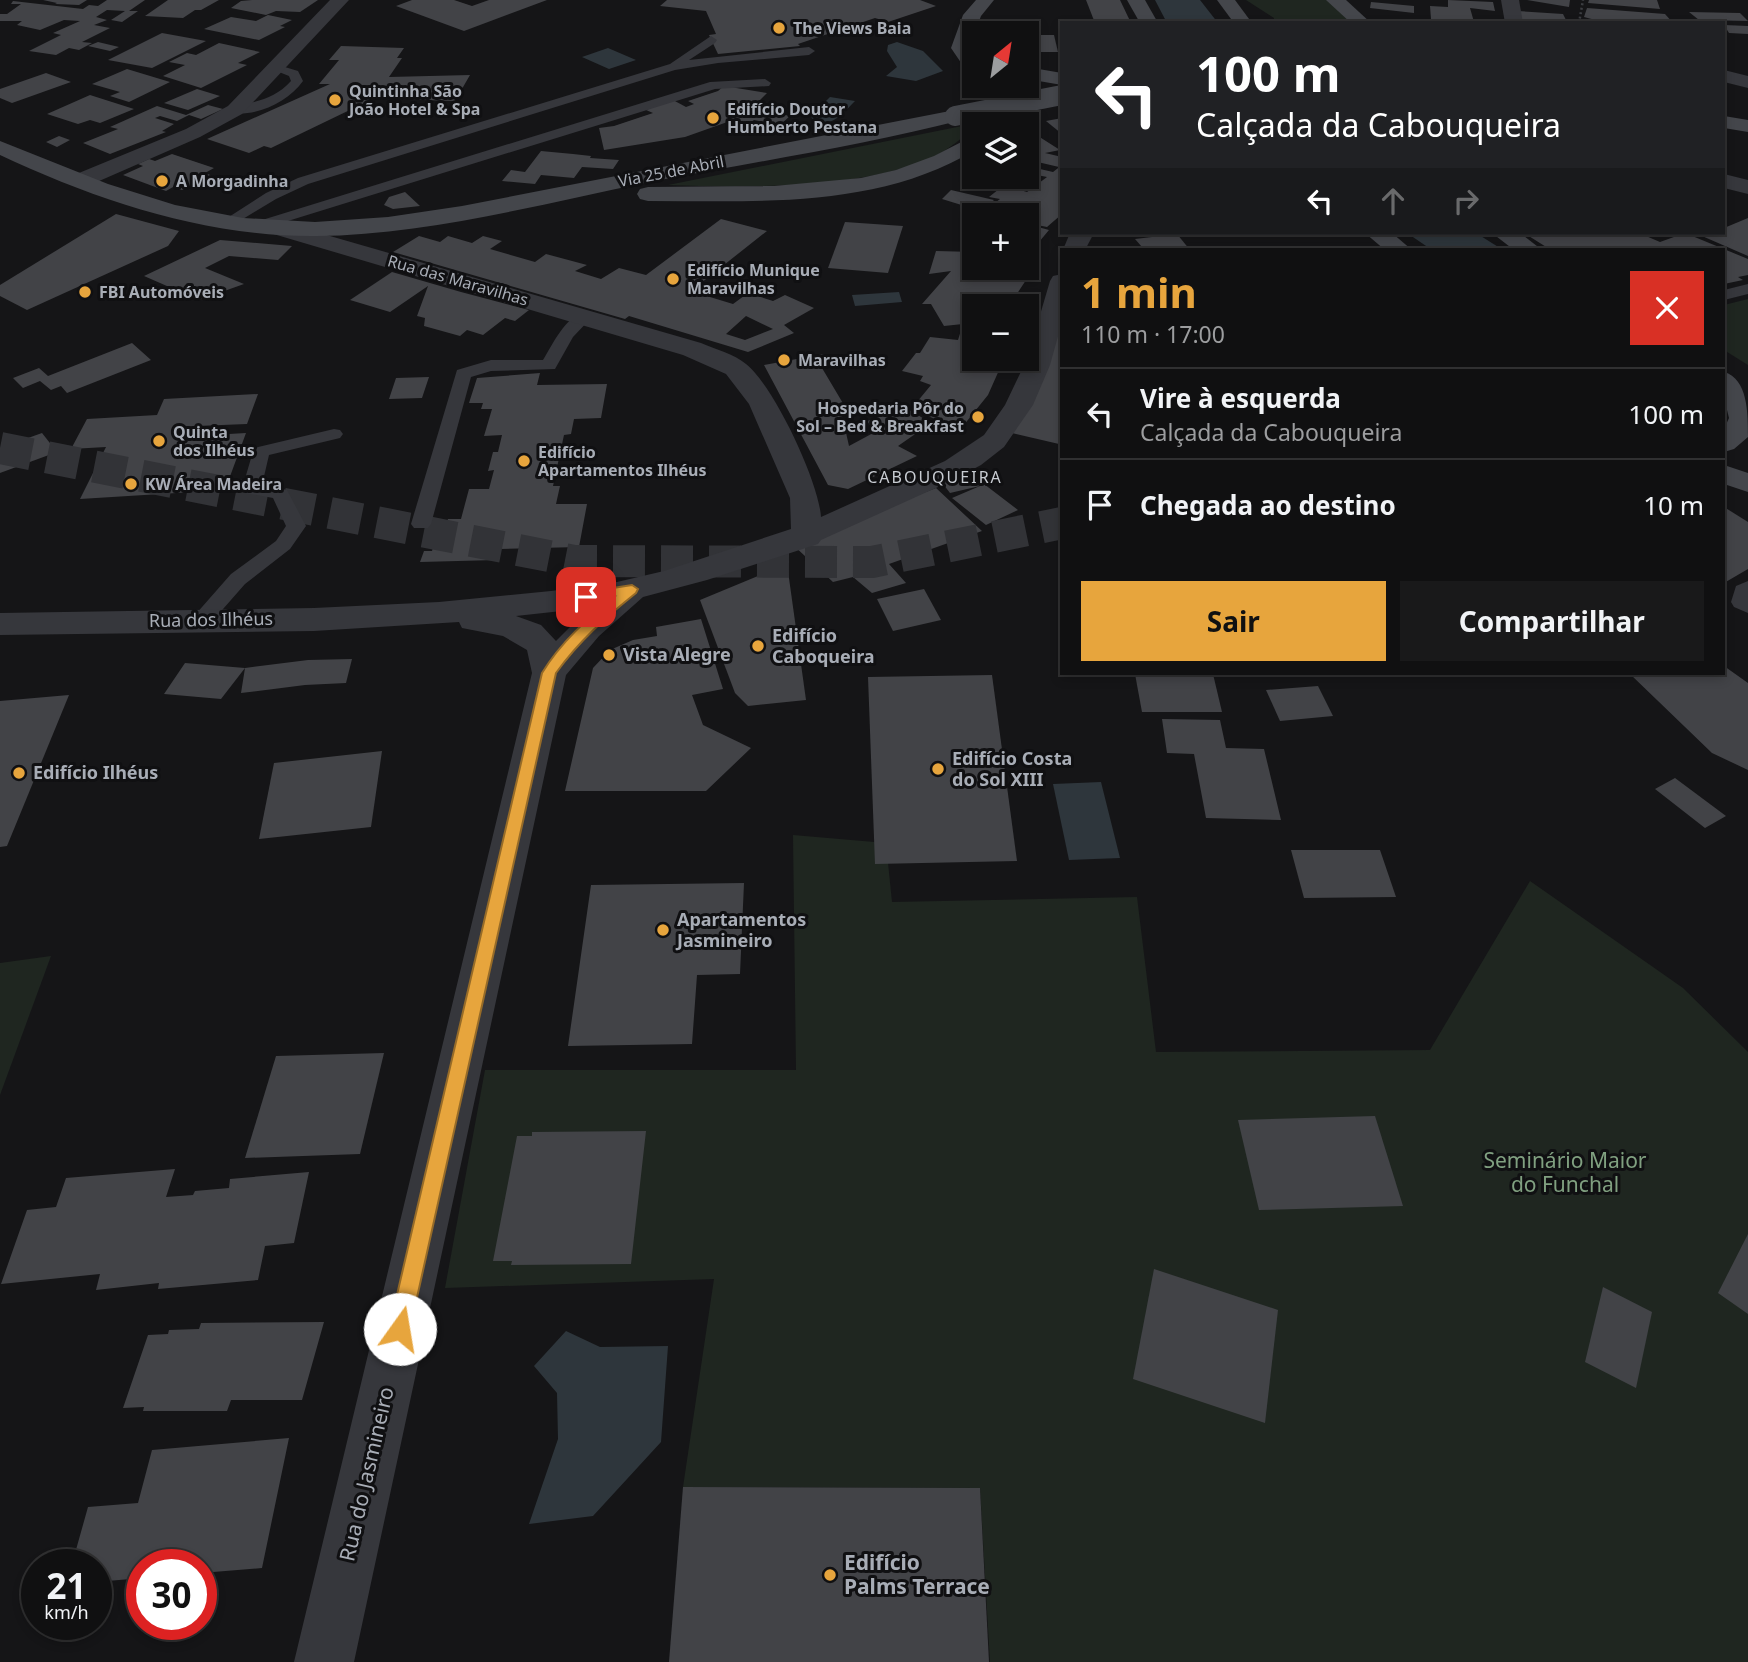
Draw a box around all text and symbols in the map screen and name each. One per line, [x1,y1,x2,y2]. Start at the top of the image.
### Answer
place label: The Views Baia [793,17,911,39]
marker: The Views Baia [771,20,787,36]
north arrow [962,21,1040,98]
map controls [962,21,1039,371]
text: 100 m [1196,40,1341,106]
icon: left [1081,49,1172,140]
place label: Quintinha São João Hotel & Spa [347,80,480,120]
marker: Quintinha São João Hotel & Spa [327,92,343,108]
place label: Edifício Doutor Humberto Pestana [727,98,877,138]
text: Calçada da Cabouqueira [1196,103,1561,146]
marker: Edifício Doutor Humberto Pestana [705,110,721,126]
button: layers [962,112,1039,189]
street label: Via 25 de Abril [616,150,726,192]
place label: A Morgadinha [176,170,288,192]
marker: A Morgadinha [154,173,170,189]
icon: left [1301,182,1339,220]
icon: ahead [1374,182,1412,220]
icon: right [1447,182,1485,220]
button: + [962,203,1039,280]
street label: Rua das Maravilhas [385,249,531,311]
place label: Edifício Munique Maravilhas [687,259,820,299]
text: 1 min [1081,263,1197,320]
marker: Edifício Munique Maravilhas [665,271,681,287]
button: close [1630,271,1704,345]
place label: FBI Automóveis [99,281,224,303]
marker: FBI Automóveis [77,284,93,300]
button: − [962,294,1039,371]
text: 110 m · 17:00 [1081,318,1225,350]
place label: Maravilhas [798,349,886,371]
marker: Maravilhas [776,352,792,368]
text: Vire à esquerda [1140,380,1341,416]
icon: left [1081,395,1119,433]
text: 100 m [1628,396,1704,432]
place label: Hospedaria Pôr do Sol – Bed & Breakfast [796,397,964,437]
marker: Hospedaria Pôr do Sol – Bed & Breakfast [970,409,986,425]
text: Calçada da Cabouqueira [1140,416,1402,448]
place label: Quinta dos Ilhéus [173,421,255,461]
marker: Quinta dos Ilhéus [151,433,167,449]
place label: Edifício Apartamentos Ilhéus [538,441,707,481]
marker: Edifício Apartamentos Ilhéus [516,453,532,469]
district label: CABOUQUEIRA [867,466,1003,488]
place label: KW Área Madeira [145,473,282,495]
marker: KW Área Madeira [123,476,139,492]
icon: arrive [1081,486,1119,524]
text: Chegada ao destino [1140,487,1396,523]
text: 10 m [1643,487,1704,523]
pin [556,567,616,627]
icon: arrive [567,578,605,616]
button: Sair [1081,581,1386,661]
button: Compartilhar [1400,581,1704,661]
street label: Rua dos Ilhéus [149,606,273,632]
place label: Edifício Caboqueira [772,623,875,668]
marker: Edifício Caboqueira [750,638,766,654]
place label: Vista Alegre [623,642,731,666]
marker: Vista Alegre [601,647,617,663]
place label: Edifício Costa do Sol XIII [952,746,1072,791]
place label: Edifício Ilhéus [33,760,158,784]
marker: Edifício Costa do Sol XIII [930,761,946,777]
marker: Edifício Ilhéus [11,765,27,781]
place label: Apartamentos Jasmineiro [675,907,806,952]
marker: Apartamentos Jasmineiro [655,922,671,938]
park label: Seminário Maior do Funchal [1483,1146,1647,1198]
position arrow [363,1292,437,1366]
street label: Rua do Jasmineiro [332,1384,400,1564]
place label: Edifício Palms Terrace [844,1548,990,1600]
speed limit sign: 30 [126,1549,217,1640]
text: 21 [46,1562,87,1609]
marker: Edifício Palms Terrace [822,1567,838,1583]
text: km/h [44,1600,89,1624]

